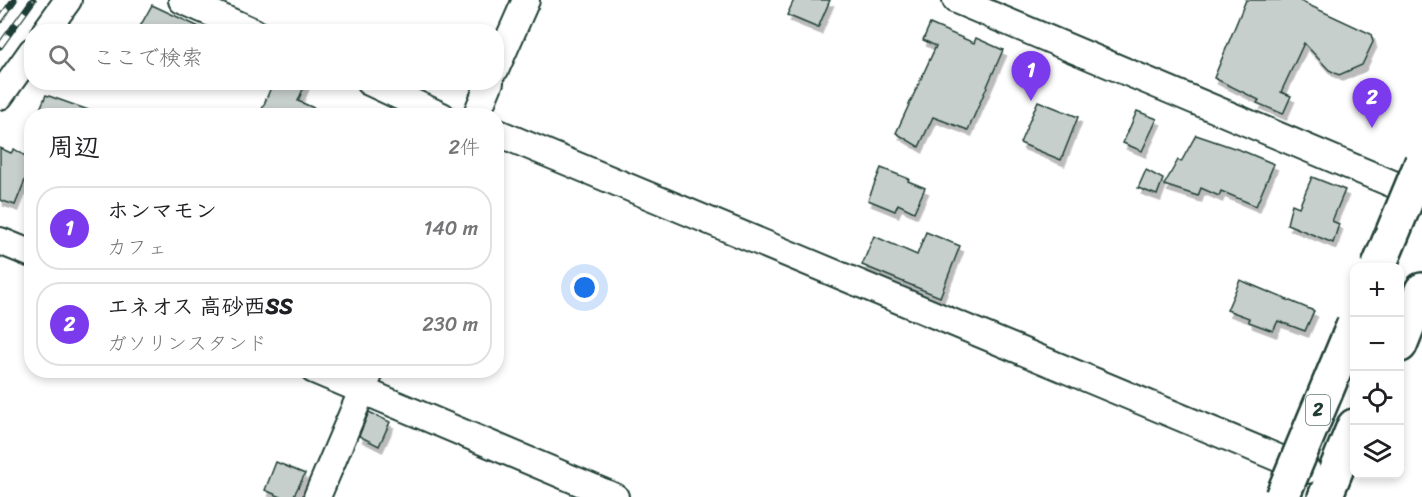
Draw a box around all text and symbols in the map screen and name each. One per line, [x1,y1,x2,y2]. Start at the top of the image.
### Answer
search box [24,24,504,90]
text: ここで検索 [93,38,203,77]
icon: search [45,41,78,74]
pin: 1 [1012,51,1050,101]
pin: 2 [1352,78,1392,128]
text: 周辺 [48,124,100,170]
text: 2件 [448,130,480,165]
text: ホンマモン [107,191,217,230]
text: 1 [65,211,74,246]
text: 140 m [424,211,478,246]
text: カフェ [107,230,167,265]
map controls [1350,263,1404,479]
button: + [1350,263,1404,317]
your location [570,273,599,302]
text: エネオス 高砂西SS [107,287,293,326]
text: 2 [64,307,75,342]
text: 230 m [422,307,478,342]
button: − [1350,317,1404,371]
text: ガソリンスタンド [107,326,267,361]
button: locate [1350,371,1404,425]
road number: 2 [1306,395,1330,425]
button: layers [1350,425,1404,479]

